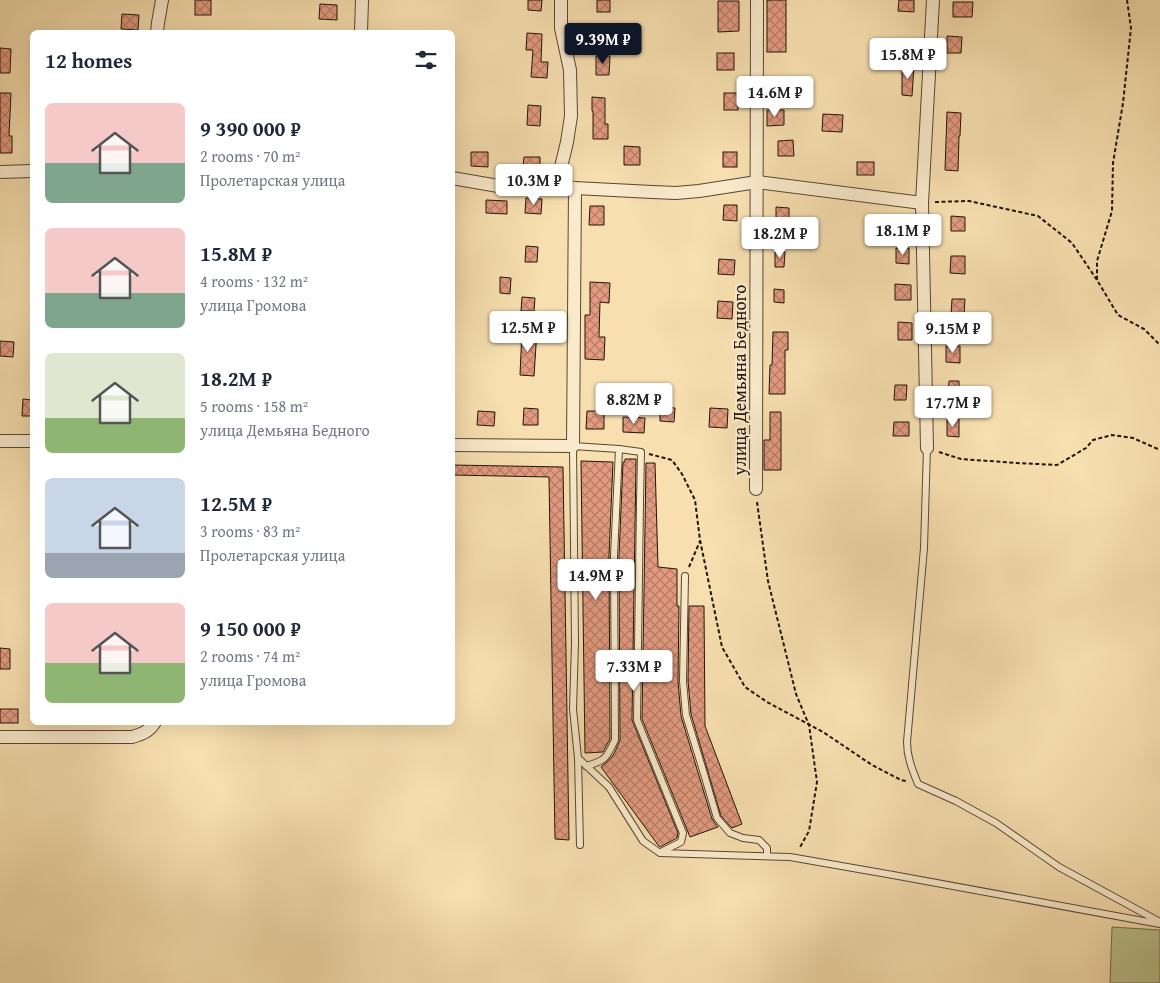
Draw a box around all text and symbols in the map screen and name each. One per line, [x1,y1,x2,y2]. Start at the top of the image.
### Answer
pin: 9.39M ₽ [557,22,649,65]
text: 9.39M ₽ [576,27,630,51]
pin: 15.8M ₽ [862,38,954,80]
text: 15.8M ₽ [881,42,935,66]
text: 12 homes [45,45,132,76]
icon: filters [412,46,440,74]
pin: 14.6M ₽ [729,76,821,118]
text: 14.6M ₽ [748,80,802,104]
text: 9 390 000 ₽ [200,113,301,144]
icon: home [85,123,145,183]
text: 2 rooms · 70 m² [200,144,300,168]
pin: 10.3M ₽ [488,164,580,206]
text: Пролетарская улица [200,168,345,192]
text: 10.3M ₽ [507,168,561,192]
pin: 18.1M ₽ [857,214,949,256]
pin: 18.2M ₽ [734,216,826,259]
text: 18.1M ₽ [876,218,930,242]
text: 18.2M ₽ [753,221,807,245]
text: 15.8M ₽ [200,238,272,269]
icon: home [85,248,145,308]
text: 4 rooms · 132 m² [200,269,308,293]
street label: улица Демьяна Бедного [726,285,753,476]
text: улица Громова [200,293,306,317]
pin: 12.5M ₽ [482,310,574,353]
pin: 9.15M ₽ [907,312,999,354]
text: 12.5M ₽ [501,315,555,339]
text: 9.15M ₽ [926,316,980,340]
text: 18.2M ₽ [200,363,272,394]
icon: home [85,373,145,433]
pin: 8.82M ₽ [588,382,680,425]
pin: 17.7M ₽ [907,386,999,428]
text: 8.82M ₽ [607,387,661,411]
text: 17.7M ₽ [926,390,980,414]
text: 5 rooms · 158 m² [200,394,308,418]
text: улица Демьяна Бедного [200,418,370,442]
text: 12.5M ₽ [200,488,272,519]
icon: home [85,498,145,558]
text: 3 rooms · 83 m² [200,519,300,543]
text: Пролетарская улица [200,543,345,567]
pin: 14.9M ₽ [550,558,642,601]
text: 14.9M ₽ [569,563,623,587]
text: 9 150 000 ₽ [200,613,301,644]
icon: home [85,623,145,683]
text: 2 rooms · 74 m² [200,644,300,668]
pin: 7.33M ₽ [588,650,680,692]
text: 7.33M ₽ [607,654,661,678]
text: улица Громова [200,668,306,692]

